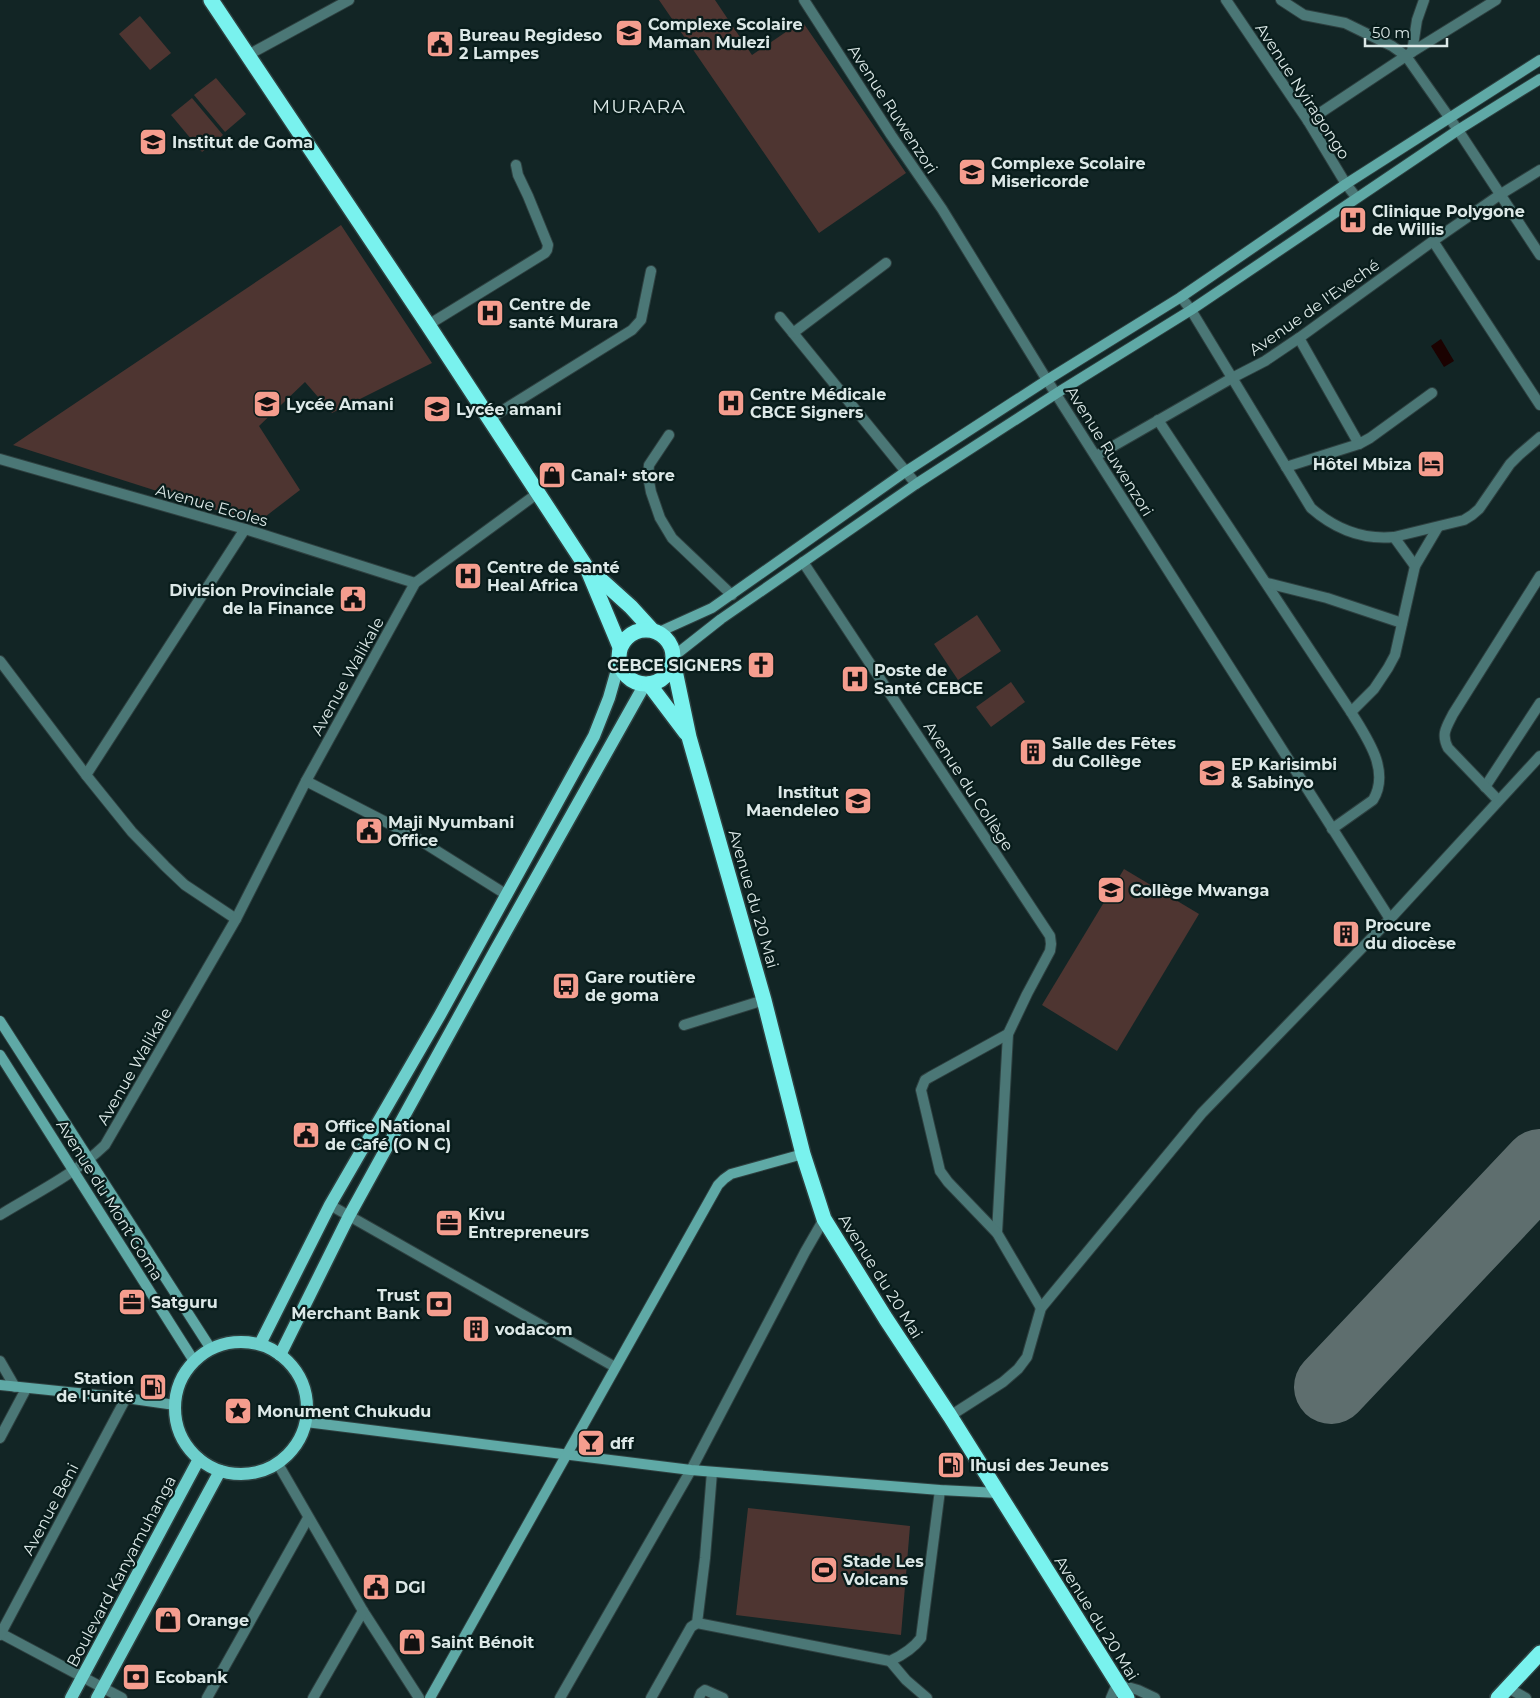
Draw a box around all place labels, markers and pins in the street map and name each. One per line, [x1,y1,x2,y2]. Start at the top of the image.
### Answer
place label: Complexe Scolaire Maman Mulezi [648,15,803,52]
school or university icon: Complexe Scolaire Maman Mulezi [614,18,644,48]
place label: Bureau Regideso 2 Lampes [459,26,602,63]
public building icon: Bureau Regideso 2 Lampes [425,29,455,59]
school or university icon: Institut de Goma [138,127,168,157]
place label: Institut de Goma [172,133,313,152]
place label: Complexe Scolaire Misericorde [991,154,1146,191]
school or university icon: Complexe Scolaire Misericorde [957,157,987,187]
place label: Clinique Polygone de Willis [1372,202,1525,239]
hospital icon: Clinique Polygone de Willis [1338,205,1368,235]
place label: Centre de santé Murara [509,295,618,332]
hospital icon: Centre de santé Murara [475,298,505,328]
place label: Centre Médicale CBCE Signers [750,385,886,422]
hospital icon: Centre Médicale CBCE Signers [716,388,746,418]
school or university icon: Lycée Amani [252,389,282,419]
school or university icon: Lycée amani [422,394,452,424]
place label: Lycée Amani [286,395,394,414]
place label: Lycée amani [456,400,561,419]
hotel icon: Hôtel Mbiza [1416,449,1446,479]
place label: Hôtel Mbiza [1313,455,1412,474]
shop icon: Canal+ store [537,460,567,490]
place label: Canal+ store [571,466,675,485]
place label: Centre de santé Heal Africa [487,558,620,595]
hospital icon: Centre de santé Heal Africa [453,561,483,591]
place label: Division Provinciale de la Finance [169,581,334,618]
public building icon: Division Provinciale de la Finance [338,584,368,614]
church icon: CEBCE SIGNERS [746,650,776,680]
place label: CEBCE SIGNERS [607,656,742,675]
place label: Poste de Santé CEBCE [874,661,983,698]
hospital icon: Poste de Santé CEBCE [840,664,870,694]
place label: Salle des Fêtes du Collège [1052,734,1176,771]
building icon: Salle des Fêtes du Collège [1018,737,1048,767]
place label: EP Karisimbi & Sabinyo [1231,755,1337,792]
school or university icon: EP Karisimbi & Sabinyo [1197,758,1227,788]
place label: Institut Maendeleo [746,783,839,820]
school or university icon: Institut Maendeleo [843,786,873,816]
place label: Maji Nyumbani Office [388,813,514,850]
public building icon: Maji Nyumbani Office [354,816,384,846]
school or university icon: Collège Mwanga [1096,875,1126,905]
place label: Collège Mwanga [1130,881,1269,900]
place label: Procure du diocèse [1365,916,1456,953]
building icon: Procure du diocèse [1331,919,1361,949]
place label: Gare routière de goma [585,968,696,1005]
bus stop icon: Gare routière de goma [551,971,581,1001]
place label: Office National de Café (O N C) [325,1117,451,1154]
public building icon: Office National de Café (O N C) [291,1120,321,1150]
place label: Kivu Entrepreneurs [468,1205,590,1242]
office icon: Kivu Entrepreneurs [434,1208,464,1238]
place label: Trust Merchant Bank [291,1286,421,1323]
office icon: Satguru [117,1287,147,1317]
bank icon: Trust Merchant Bank [424,1289,454,1319]
place label: Satguru [151,1293,218,1312]
building icon: vodacom [461,1314,491,1344]
place label: vodacom [494,1320,572,1339]
place label: Station de l'unité [56,1369,134,1406]
fuel station icon: Station de l'unité [138,1372,168,1402]
place icon: Monument Chukudu [223,1396,253,1426]
place label: Monument Chukudu [257,1402,431,1421]
bar icon: dff [576,1428,606,1458]
place label: dff [610,1434,634,1453]
fuel station icon: Ihusi des Jeunes [936,1450,966,1480]
place label: Ihusi des Jeunes [970,1456,1109,1475]
place label: Stade Les Volcans [842,1552,924,1589]
sports icon: Stade Les Volcans [809,1555,839,1585]
public building icon: DGI [361,1572,391,1602]
place label: DGI [395,1578,426,1597]
shop icon: Orange [153,1605,183,1635]
place label: Orange [187,1611,249,1630]
shop icon: Saint Bénoit [397,1627,427,1657]
place label: Saint Bénoit [431,1633,534,1652]
bank icon: Ecobank [121,1662,151,1692]
place label: Ecobank [155,1668,228,1687]

